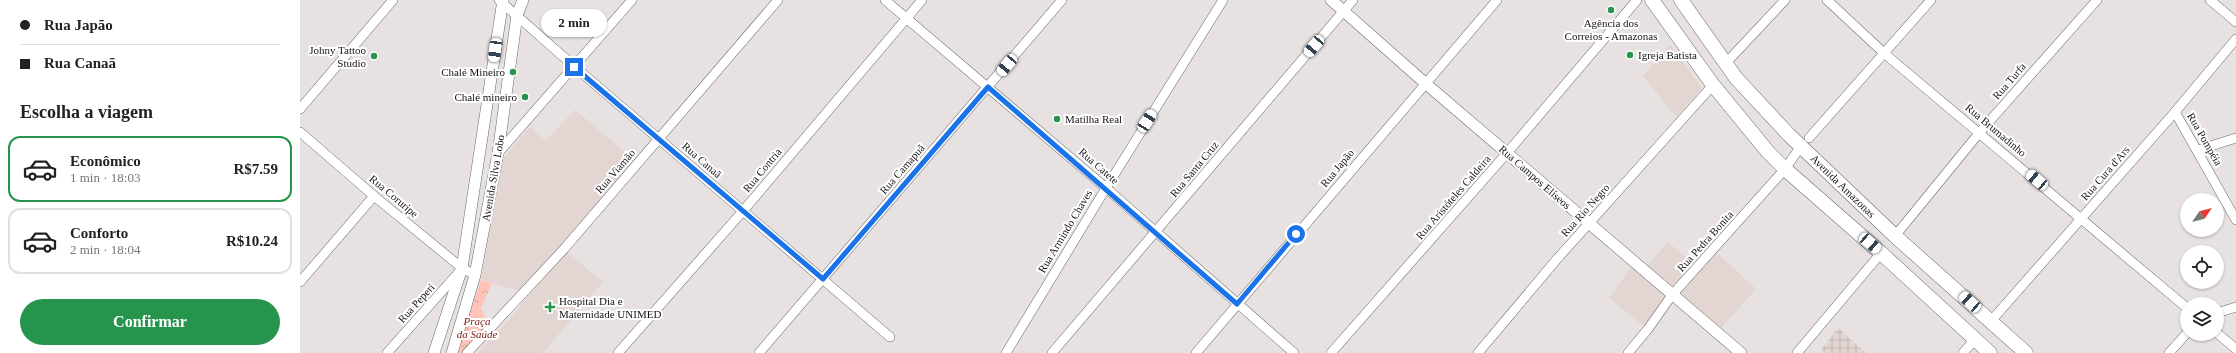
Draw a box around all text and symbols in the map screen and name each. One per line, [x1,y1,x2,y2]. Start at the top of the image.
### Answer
marker: Agência dos Correios - Amazonas [1606,5,1616,15]
callout: 2 min [541,9,607,37]
text: 2 min [558,15,590,30]
text: Rua Japão [44,17,113,33]
place label: Agência dos Correios - Amazonas [1565,17,1657,42]
car [1302,33,1326,59]
car [487,37,503,63]
place label: Johny Tattoo Studio [309,44,366,69]
place label: Igreja Batista [1638,49,1697,61]
marker: Igreja Batista [1625,50,1635,60]
marker: Johny Tattoo Studio [369,51,379,61]
car [995,52,1019,78]
text: Rua Canaã [44,55,116,71]
route end [565,58,583,76]
street label: Rua Turfa [1990,60,2028,102]
place label: Chalé Mineiro [441,66,505,78]
marker: Chalé Mineiro [508,67,518,77]
place label: Chalé mineiro [454,91,517,103]
marker: Chalé mineiro [520,92,530,102]
street label: Rua Brumadinho [1963,101,2029,159]
text: Escolha a viagem [20,102,153,122]
car [1136,108,1158,134]
street label: Rua Pompéia [2185,110,2225,168]
place label: Matilha Real [1065,113,1122,125]
marker: Matilha Real [1052,114,1062,124]
street label: Avenida Silva Lobo [479,133,507,222]
street label: Rua Santa Cruz [1167,139,1221,199]
street label: Rua Canaã [680,140,724,180]
street label: Rua Camapuã [877,142,927,196]
street label: Rua Campos Elíseos [1497,143,1573,211]
street label: Rua Cura d'Ars [2078,143,2132,203]
street label: Rua Viamão [593,146,638,195]
street label: Rua Contria [740,146,784,194]
street label: Rua Catete [1077,146,1121,187]
street label: Rua Japão [1318,146,1357,189]
icon: car [22,151,58,187]
street label: Rua Aristóteles Caldeira [1413,152,1493,242]
street label: Avenida Amazonas [1808,152,1878,220]
text: Econômico [70,153,141,169]
text: R$7.59 [233,161,278,177]
car [2024,168,2050,192]
text: 1 min · 18:03 [70,170,140,185]
street label: Rua Coruripe [367,172,421,220]
street label: Rua Rio Negro [1558,181,1612,239]
street label: Rua Armindo Chaves [1035,187,1095,275]
north arrow [2180,193,2224,237]
map controls [2180,193,2224,341]
street label: Rua Pedra Bonita [1675,208,1735,274]
icon: car [22,223,58,259]
text: Conforto [70,225,128,241]
route start [1287,225,1305,243]
car [1857,231,1883,255]
text: R$10.24 [226,233,278,249]
text: 2 min · 18:04 [70,242,140,257]
button: locate [2180,245,2224,289]
street label: Rua Peperi [395,281,437,325]
car [1957,290,1983,314]
place label: Hospital Dia e Maternidade UNIMED [559,295,661,320]
button: layers [2180,297,2224,341]
button: Confirmar [20,299,280,345]
marker: Hospital Dia e Maternidade UNIMED [544,301,556,313]
park label: Praça da Saúde [457,315,497,340]

